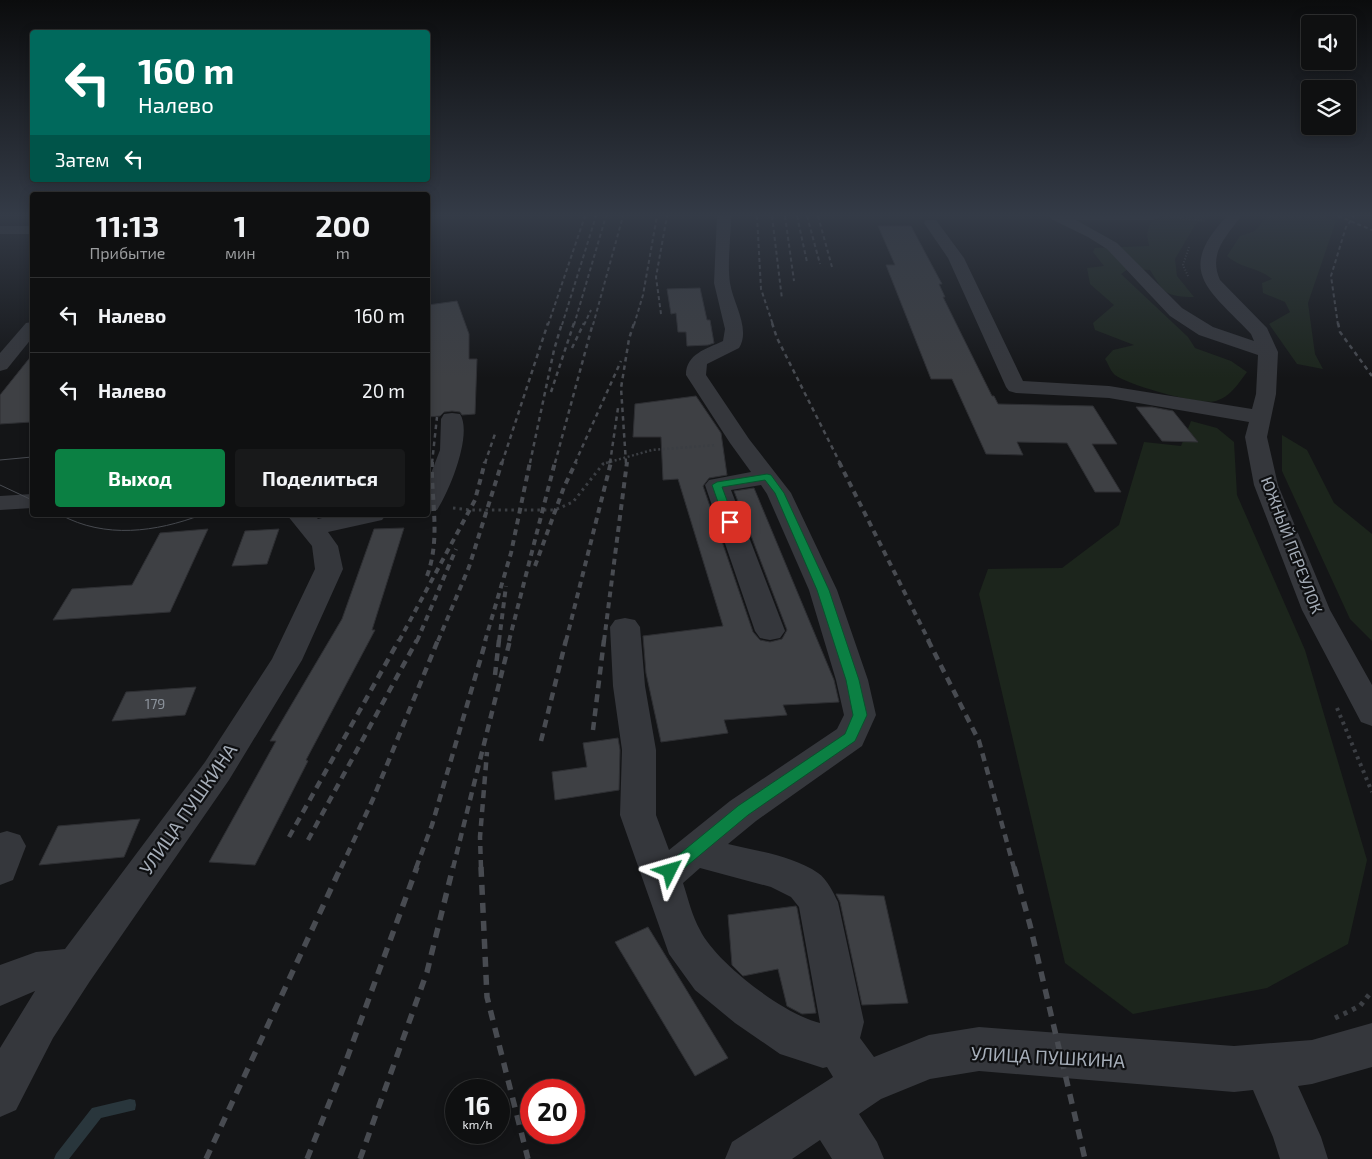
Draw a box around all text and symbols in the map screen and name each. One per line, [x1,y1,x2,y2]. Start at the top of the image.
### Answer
map controls [1301,15,1356,135]
button: sound [1301,15,1356,70]
text: 160 m [138,49,234,91]
icon: left [55,50,120,115]
button: layers [1301,80,1356,135]
text: Налево [138,91,214,117]
icon: left [120,145,148,173]
text: Затем [55,148,110,171]
text: 11:13 [96,207,159,243]
text: 1 [234,207,247,243]
text: 200 [315,207,370,243]
text: Прибытие [89,243,166,262]
text: мин [225,243,256,262]
text: m [336,243,350,262]
icon: left [55,301,83,329]
text: Налево [98,304,166,327]
text: 160 m [354,304,405,327]
icon: left [55,376,83,404]
text: Налево [98,379,166,402]
text: 20 m [362,379,405,402]
button: Выход [55,449,225,507]
button: Поделиться [235,449,405,507]
street label: ЮЖНЫЙ ПЕРЕУЛОК [1258,474,1327,616]
pin [709,501,751,543]
icon: arrive [716,508,744,536]
house number: 179 [145,695,165,712]
street label: УЛИЦА ПУШКИНА [134,739,241,879]
position arrow [643,844,695,896]
street label: УЛИЦА ПУШКИНА [970,1041,1126,1072]
speed limit sign: 20 [520,1079,585,1144]
text: 16 [465,1090,490,1120]
text: km/h [463,1117,492,1131]

